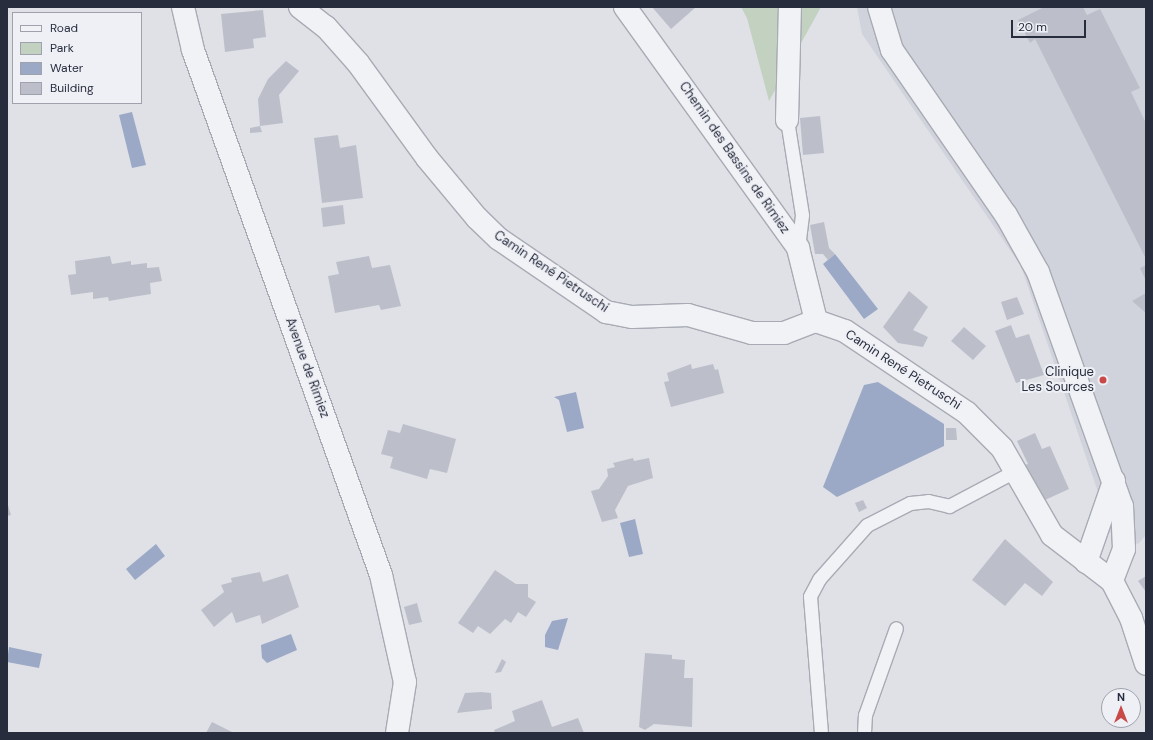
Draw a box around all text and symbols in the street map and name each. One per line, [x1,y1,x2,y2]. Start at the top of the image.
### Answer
legend [12,12,142,104]
scale bar [1013,12,1088,38]
text: 20 m [1018,19,1047,35]
text: Road [50,20,78,36]
text: Park [50,40,74,56]
text: Water [50,60,83,76]
street label: Chemin des Bassins de Rimiez [675,79,793,237]
text: Building [50,80,94,96]
street label: Camin René Pietruschi [491,228,611,316]
street label: Avenue de Rimiez [282,316,332,420]
street label: Camin René Pietruschi [842,327,964,413]
place label: Clinique Les Sources [1021,365,1094,396]
marker: Clinique Les Sources [1097,374,1109,386]
north arrow [1101,688,1141,728]
text: N [1117,690,1125,704]

